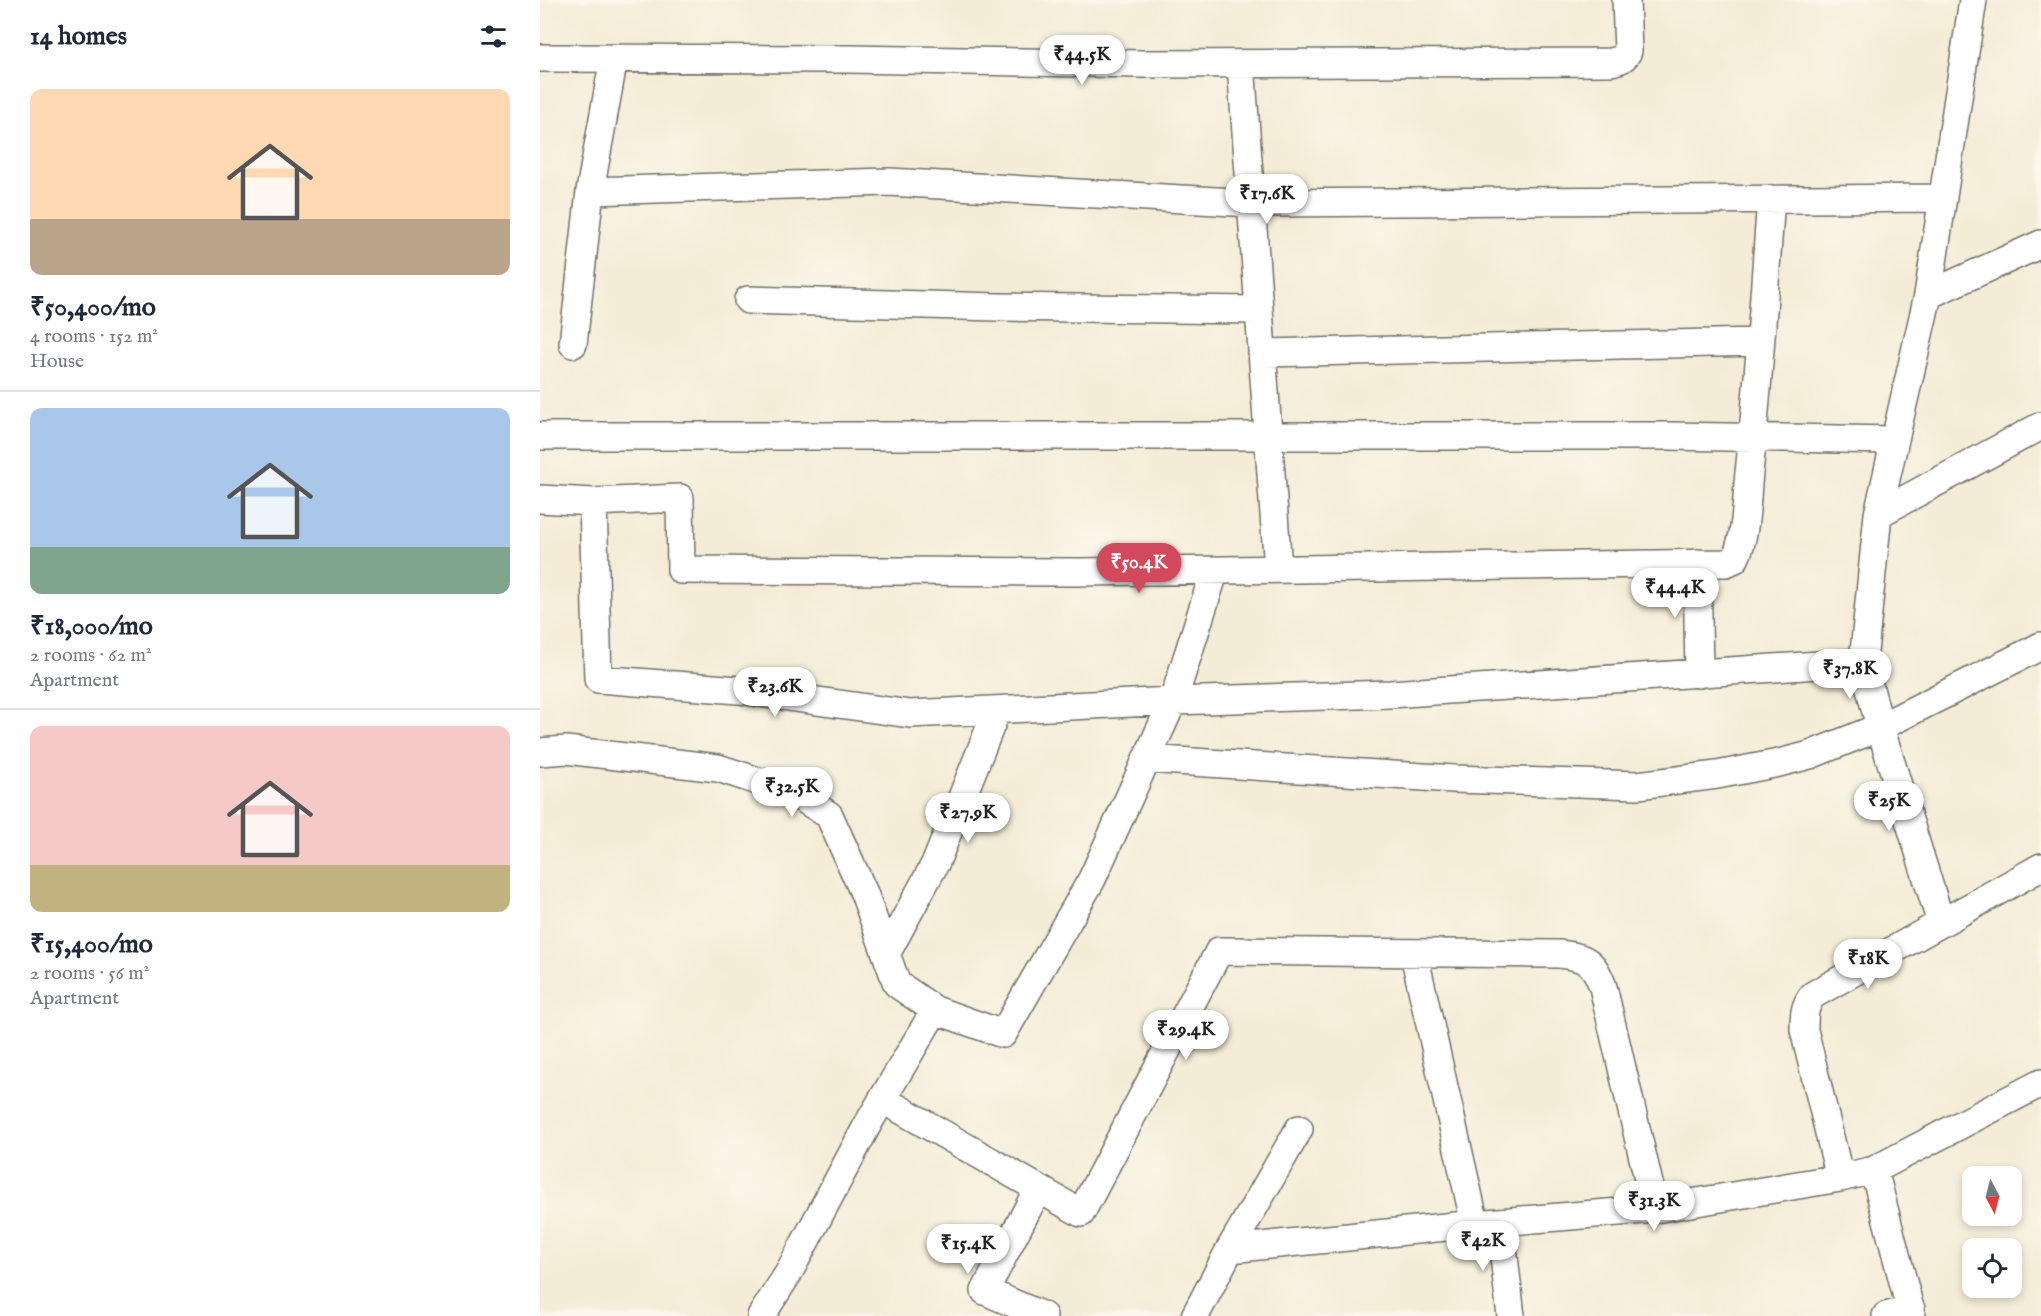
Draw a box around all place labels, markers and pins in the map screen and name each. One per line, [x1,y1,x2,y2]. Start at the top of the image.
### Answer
pin: ₹44.5K [1033,35,1131,86]
pin: ₹17.6K [1218,174,1316,225]
pin: ₹50.4K [1090,543,1188,594]
pin: ₹44.4K [1626,568,1724,619]
pin: ₹37.8K [1801,649,1899,700]
pin: ₹23.6K [726,667,824,718]
pin: ₹32.5K [743,767,841,818]
pin: ₹25K [1853,781,1925,832]
pin: ₹27.9K [919,793,1017,844]
pin: ₹18K [1832,939,1904,990]
pin: ₹29.4K [1137,1010,1235,1061]
pin: ₹31.3K [1605,1181,1703,1232]
pin: ₹42K [1447,1221,1519,1272]
pin: ₹15.4K [919,1224,1017,1275]

